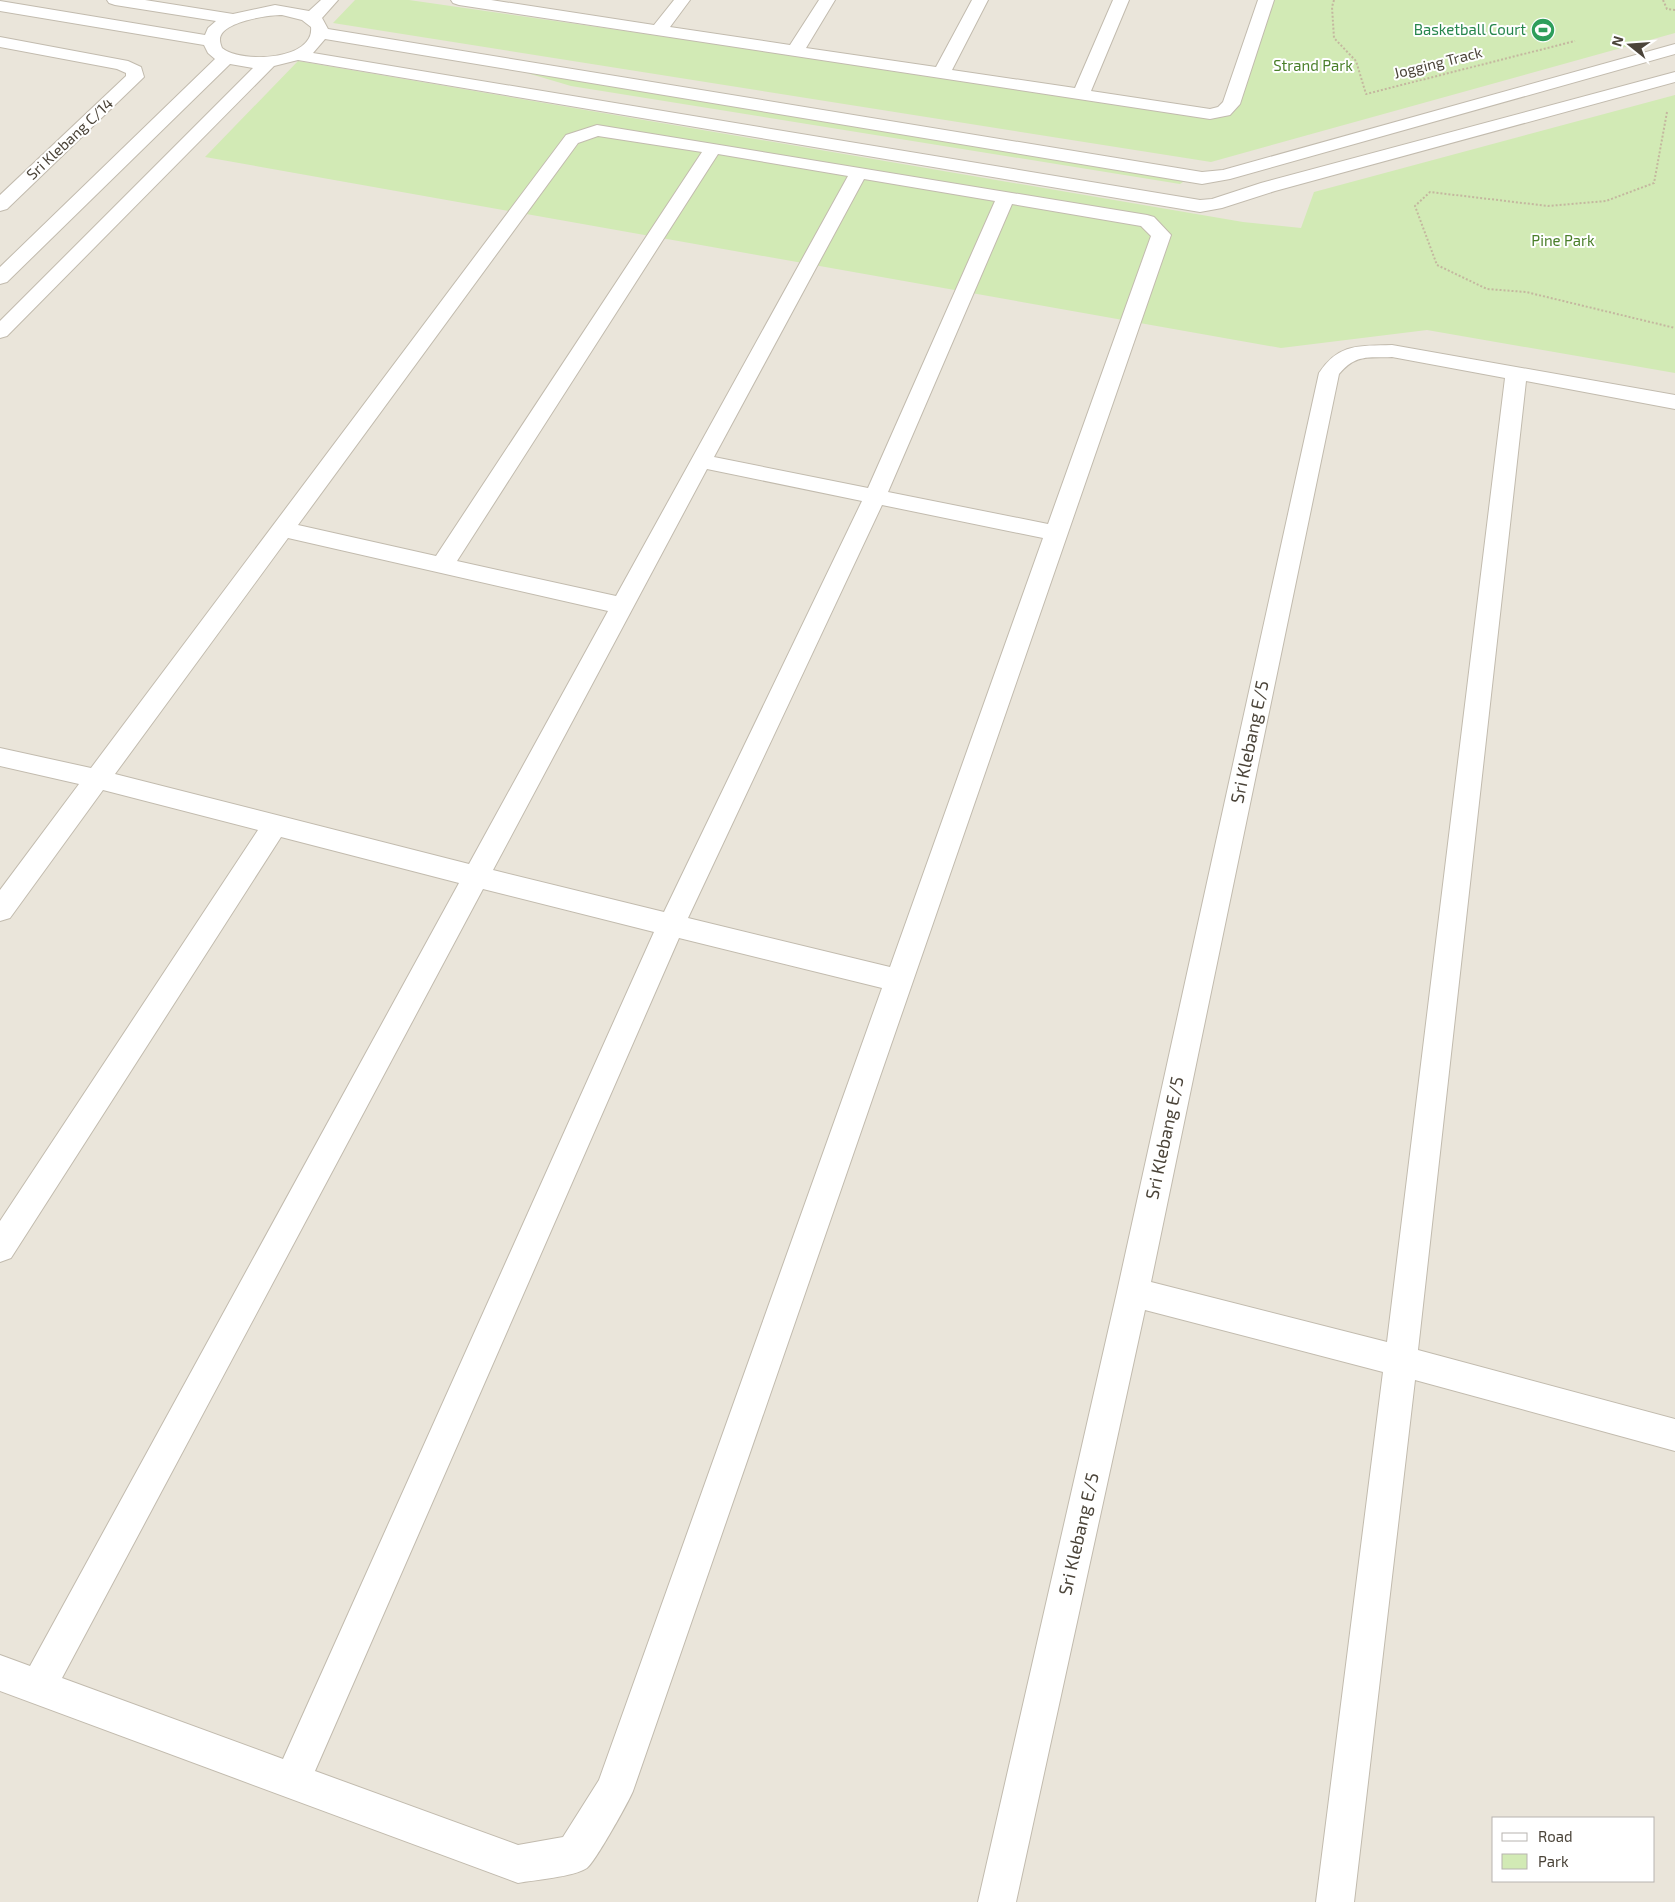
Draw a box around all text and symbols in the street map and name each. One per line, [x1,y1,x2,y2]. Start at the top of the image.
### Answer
sports icon: Basketball Court [1530,17,1556,43]
place label: Basketball Court [1414,20,1526,38]
north arrow [1605,20,1655,70]
text: N [1607,34,1627,48]
street label: Jogging Track [1392,42,1484,82]
park label: Strand Park [1273,56,1353,74]
street label: Sri Klebang C/14 [22,94,116,183]
park label: Pine Park [1531,231,1595,249]
street label: Sri Klebang E/5 [1225,678,1273,805]
street label: Sri Klebang E/5 [1140,1074,1188,1201]
street label: Sri Klebang E/5 [1053,1470,1103,1597]
legend [1492,1817,1655,1882]
text: Road [1538,1827,1573,1845]
text: Park [1538,1852,1569,1870]

